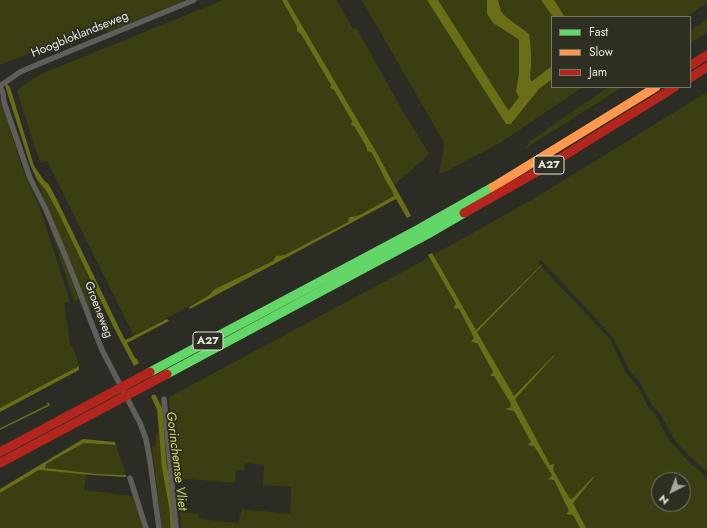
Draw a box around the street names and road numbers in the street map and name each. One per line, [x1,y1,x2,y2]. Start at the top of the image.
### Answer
street label: Hoogbloklandseweg [29,9,131,61]
road number: A27 [534,156,564,174]
street label: Groeneweg [81,280,115,340]
road number: A27 [193,332,223,350]

